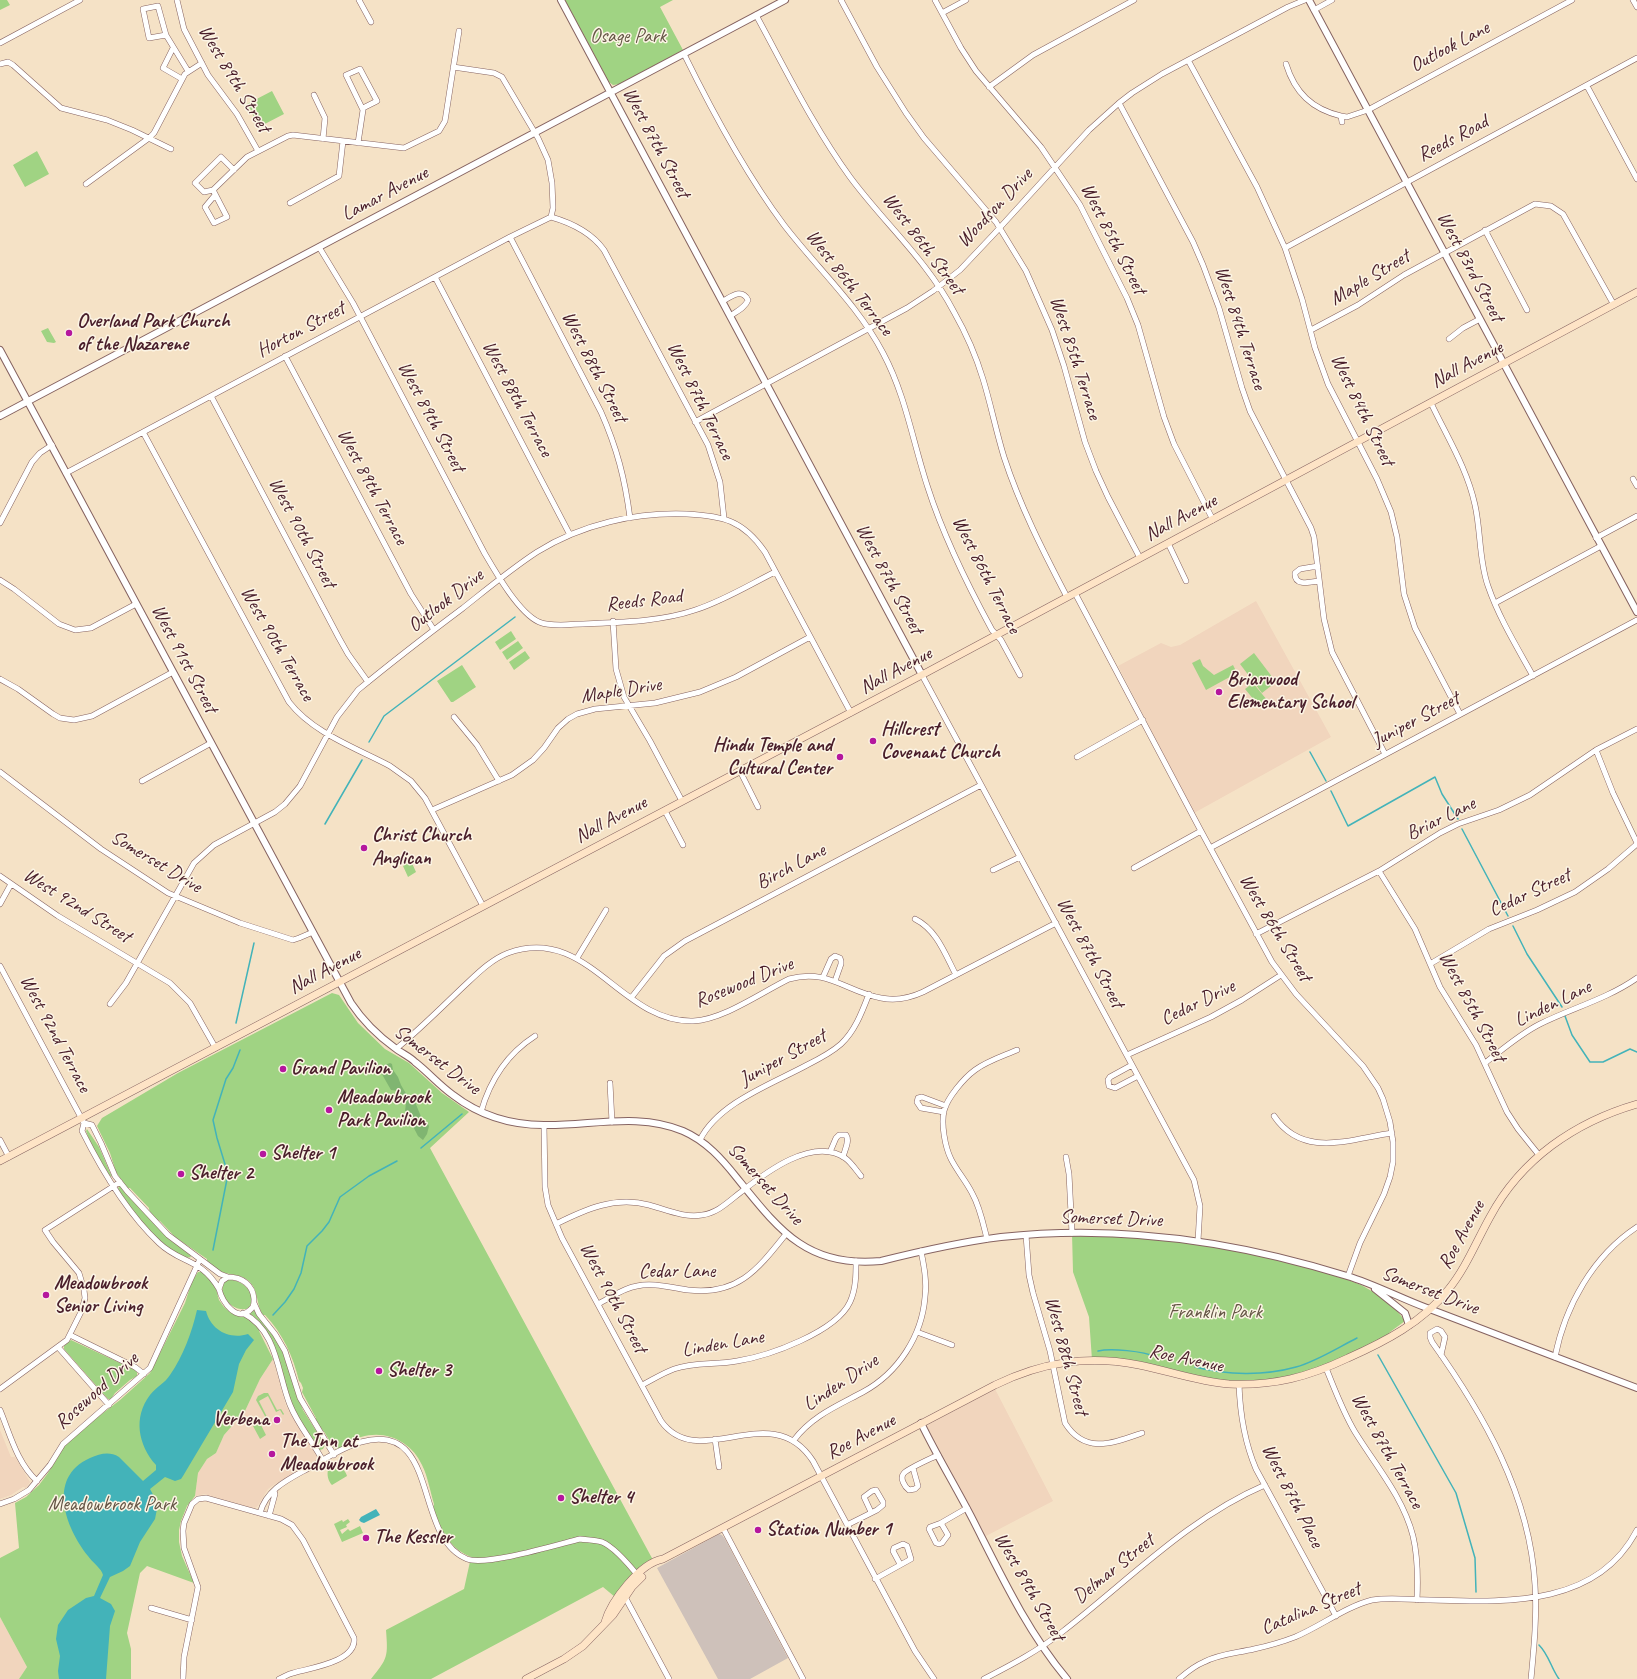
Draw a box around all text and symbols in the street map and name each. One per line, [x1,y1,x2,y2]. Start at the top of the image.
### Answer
street label: Outlook Lane [1406,16,1494,78]
street label: West 89th Street [192,21,276,137]
park label: Osage Park [590,25,666,49]
street label: West 87th Street [617,84,695,202]
street label: Reeds Road [1414,110,1492,168]
street label: Lamar Avenue [338,161,432,227]
street label: Woodson Drive [952,163,1038,253]
street label: West 85th Street [1075,179,1151,299]
street label: West 86th Street [877,188,969,300]
street label: West 83rd Street [1431,208,1509,326]
street label: West 86th Terrace [800,225,898,341]
street label: Maple Street [1326,245,1414,311]
street label: West 84th Terrace [1209,263,1271,393]
street label: West 85th Terrace [1044,293,1106,423]
street label: Horton Street [253,297,349,363]
street label: West 88th Street [556,307,632,427]
place label: Overland Park Church of the Nazarene [77,310,230,357]
marker: Overland Park Church of the Nazarene [64,328,74,338]
street label: Nall Avenue [1427,336,1507,394]
street label: West 88th Terrace [476,337,558,461]
street label: West 87th Terrace [661,338,739,464]
street label: West 84th Street [1325,350,1399,470]
street label: West 89th Street [392,358,470,476]
street label: West 89th Terrace [331,425,413,549]
street label: West 90th Street [263,474,341,592]
street label: Nall Avenue [1141,489,1221,547]
street label: West 86th Terrace [946,512,1026,638]
street label: West 87th Street [850,520,928,638]
street label: Outlook Drive [403,564,489,638]
street label: West 90th Terrace [235,583,319,705]
street label: Reeds Road [605,584,683,618]
street label: West 91st Street [145,601,223,717]
street label: Nall Avenue [856,642,936,700]
place label: Briarwood Elementary School [1227,668,1354,715]
street label: Maple Drive [579,673,663,709]
marker: Briarwood Elementary School [1214,687,1224,697]
street label: Juniper Street [1368,687,1464,753]
place label: Hillcrest Covenant Church [881,718,1000,765]
place label: Hindu Temple and Cultural Center [713,734,832,781]
marker: Hillcrest Covenant Church [868,736,878,746]
marker: Hindu Temple and Cultural Center [835,752,845,762]
street label: Nall Avenue [571,791,651,849]
street label: Briar Lane [1402,792,1480,846]
place label: Christ Church Anglican [372,824,471,871]
street label: Somerset Drive [106,825,206,899]
street label: Birch Lane [752,839,830,895]
marker: Christ Church Anglican [359,843,369,853]
street label: West 92nd Street [19,863,135,949]
street label: Cedar Street [1485,864,1575,922]
street label: West 86th Street [1233,870,1317,986]
street label: West 87th Street [1051,894,1129,1012]
street label: Nall Avenue [285,942,365,1000]
street label: West 85th Street [1433,948,1511,1066]
street label: Rosewood Drive [691,952,797,1014]
street label: West 92nd Terrace [14,971,96,1097]
street label: Cedar Drive [1157,975,1239,1031]
street label: Linden Lane [1511,975,1595,1033]
street label: Somerset Drive [389,1020,485,1100]
street label: Juniper Street [735,1024,831,1092]
place label: Grand Pavilion [291,1057,390,1081]
marker: Grand Pavilion [278,1064,288,1074]
place label: Meadowbrook Park Pavilion [337,1086,430,1133]
marker: Meadowbrook Park Pavilion [324,1105,334,1115]
street label: Somerset Drive [722,1138,808,1230]
place label: Shelter 1 [271,1142,335,1166]
marker: Shelter 1 [258,1149,268,1159]
place label: Shelter 2 [189,1162,253,1186]
marker: Shelter 2 [176,1169,186,1179]
street label: Roe Avenue [1433,1196,1491,1274]
street label: Somerset Drive [1060,1205,1162,1233]
street label: West 90th Street [574,1239,652,1357]
street label: Cedar Lane [639,1260,715,1284]
street label: Somerset Drive [1378,1261,1482,1321]
place label: Meadowbrook Senior Living [54,1272,147,1319]
marker: Meadowbrook Senior Living [41,1290,51,1300]
street label: West 88th Street [1039,1294,1093,1418]
park label: Franklin Park [1168,1301,1262,1325]
street label: Linden Lane [680,1325,766,1363]
street label: Roe Avenue [1147,1339,1225,1379]
street label: Rosewood Drive [50,1347,144,1435]
street label: Linden Drive [799,1349,883,1417]
place label: Shelter 3 [387,1359,451,1383]
marker: Shelter 3 [374,1366,384,1376]
street label: West 87th Terrace [1345,1389,1429,1513]
place label: Verbena [213,1408,269,1432]
street label: Roe Avenue [822,1409,900,1465]
marker: Verbena [272,1415,282,1425]
place label: The Inn at Meadowbrook [280,1430,373,1477]
street label: West 87th Place [1256,1440,1328,1552]
marker: The Inn at Meadowbrook [267,1449,277,1459]
place label: Shelter 4 [569,1486,633,1510]
park label: Meadowbrook Park [48,1493,176,1517]
marker: Shelter 4 [556,1493,566,1503]
place label: Station Number 1 [766,1518,891,1542]
marker: Station Number 1 [753,1525,763,1535]
place label: The Kessler [374,1526,452,1550]
street label: West 89th Street [988,1528,1070,1646]
street label: Delmar Street [1068,1529,1160,1609]
marker: The Kessler [361,1533,371,1543]
street label: Catalina Street [1257,1577,1365,1641]

